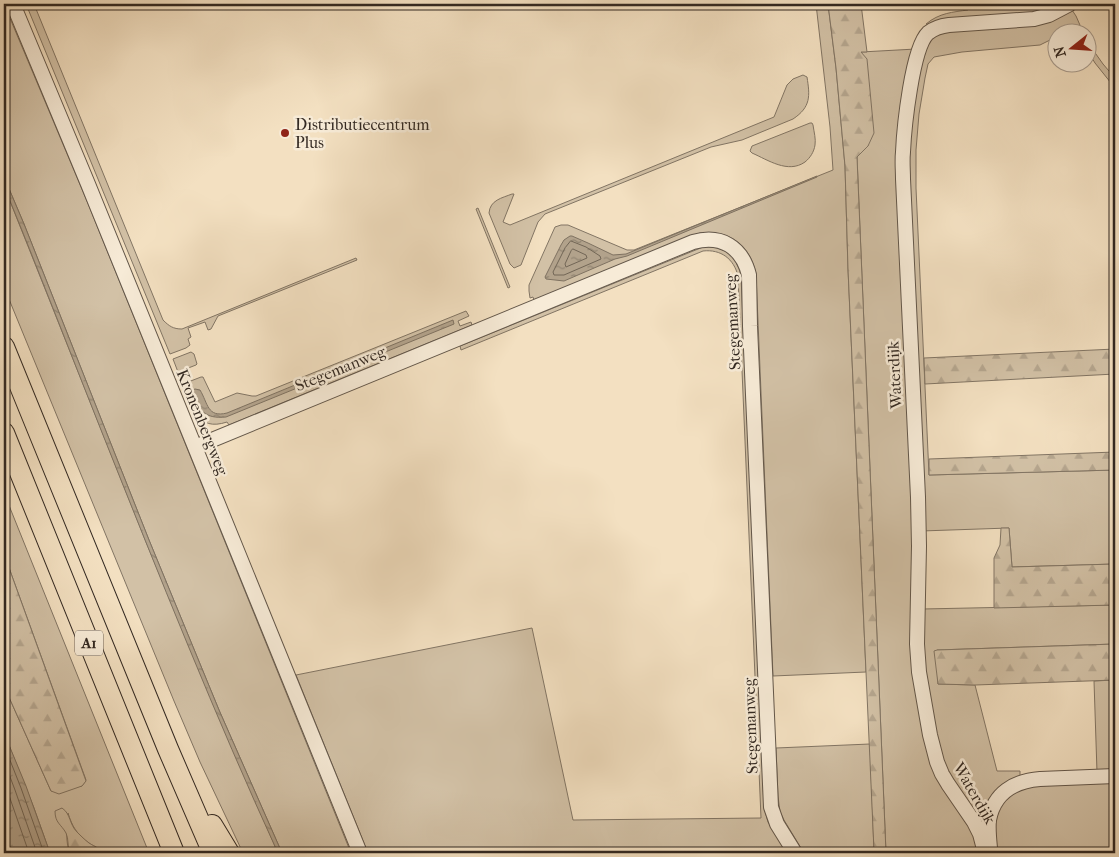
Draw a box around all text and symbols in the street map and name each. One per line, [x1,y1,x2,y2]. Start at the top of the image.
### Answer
north arrow [1046,22,1096,72]
text: N [1050,44,1070,59]
place label: Distributiecentrum Plus [295,115,430,152]
marker: Distributiecentrum Plus [279,127,291,139]
street label: Stegemanweg [720,273,745,370]
street label: Waterdijk [883,340,906,410]
street label: Stegemanweg [292,341,389,395]
street label: Kronenbergweg [173,366,233,478]
road number: A1 [75,630,103,656]
street label: Stegemanweg [739,677,762,774]
street label: Waterdijk [949,758,1000,828]

